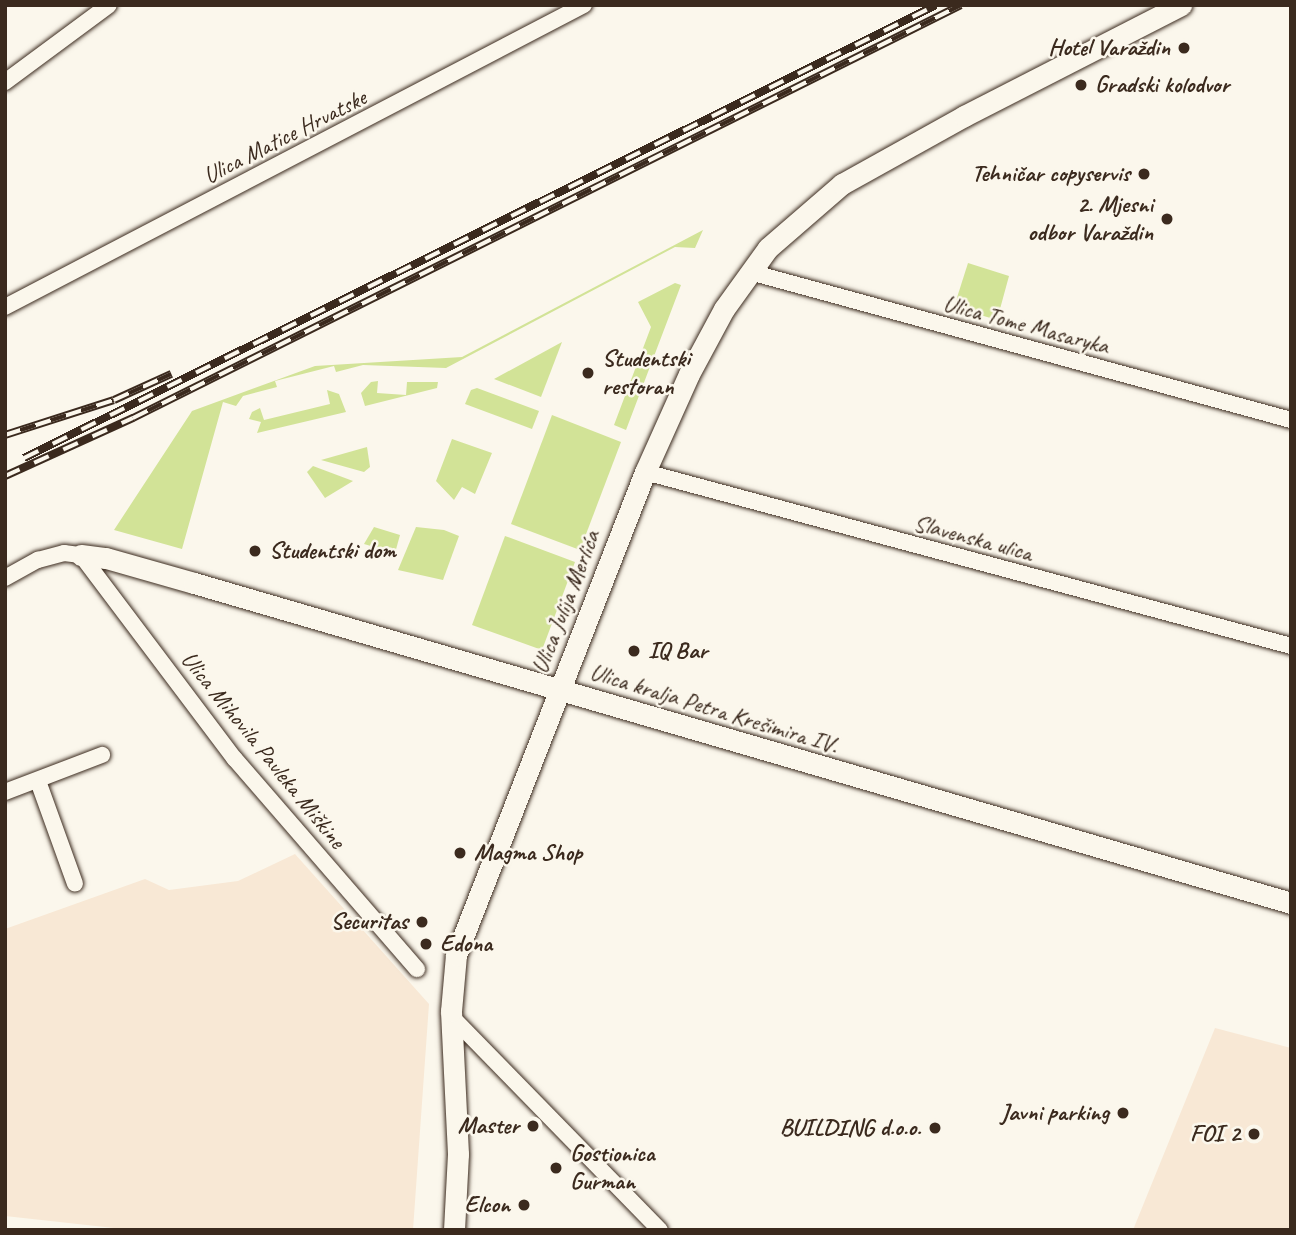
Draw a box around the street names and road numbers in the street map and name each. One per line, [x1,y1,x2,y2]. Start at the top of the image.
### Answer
street label: Ulica Matice Hrvatske [198,83,372,191]
street label: Ulica Tome Masaryka [940,289,1112,361]
street label: Slavenska ulica [910,508,1036,568]
street label: Ulica Julija Merlića [525,526,607,678]
street label: Ulica Mihovila Pavleka Miškine [174,645,352,855]
street label: Ulica kralja Petra Krešimira IV. [587,658,841,760]

